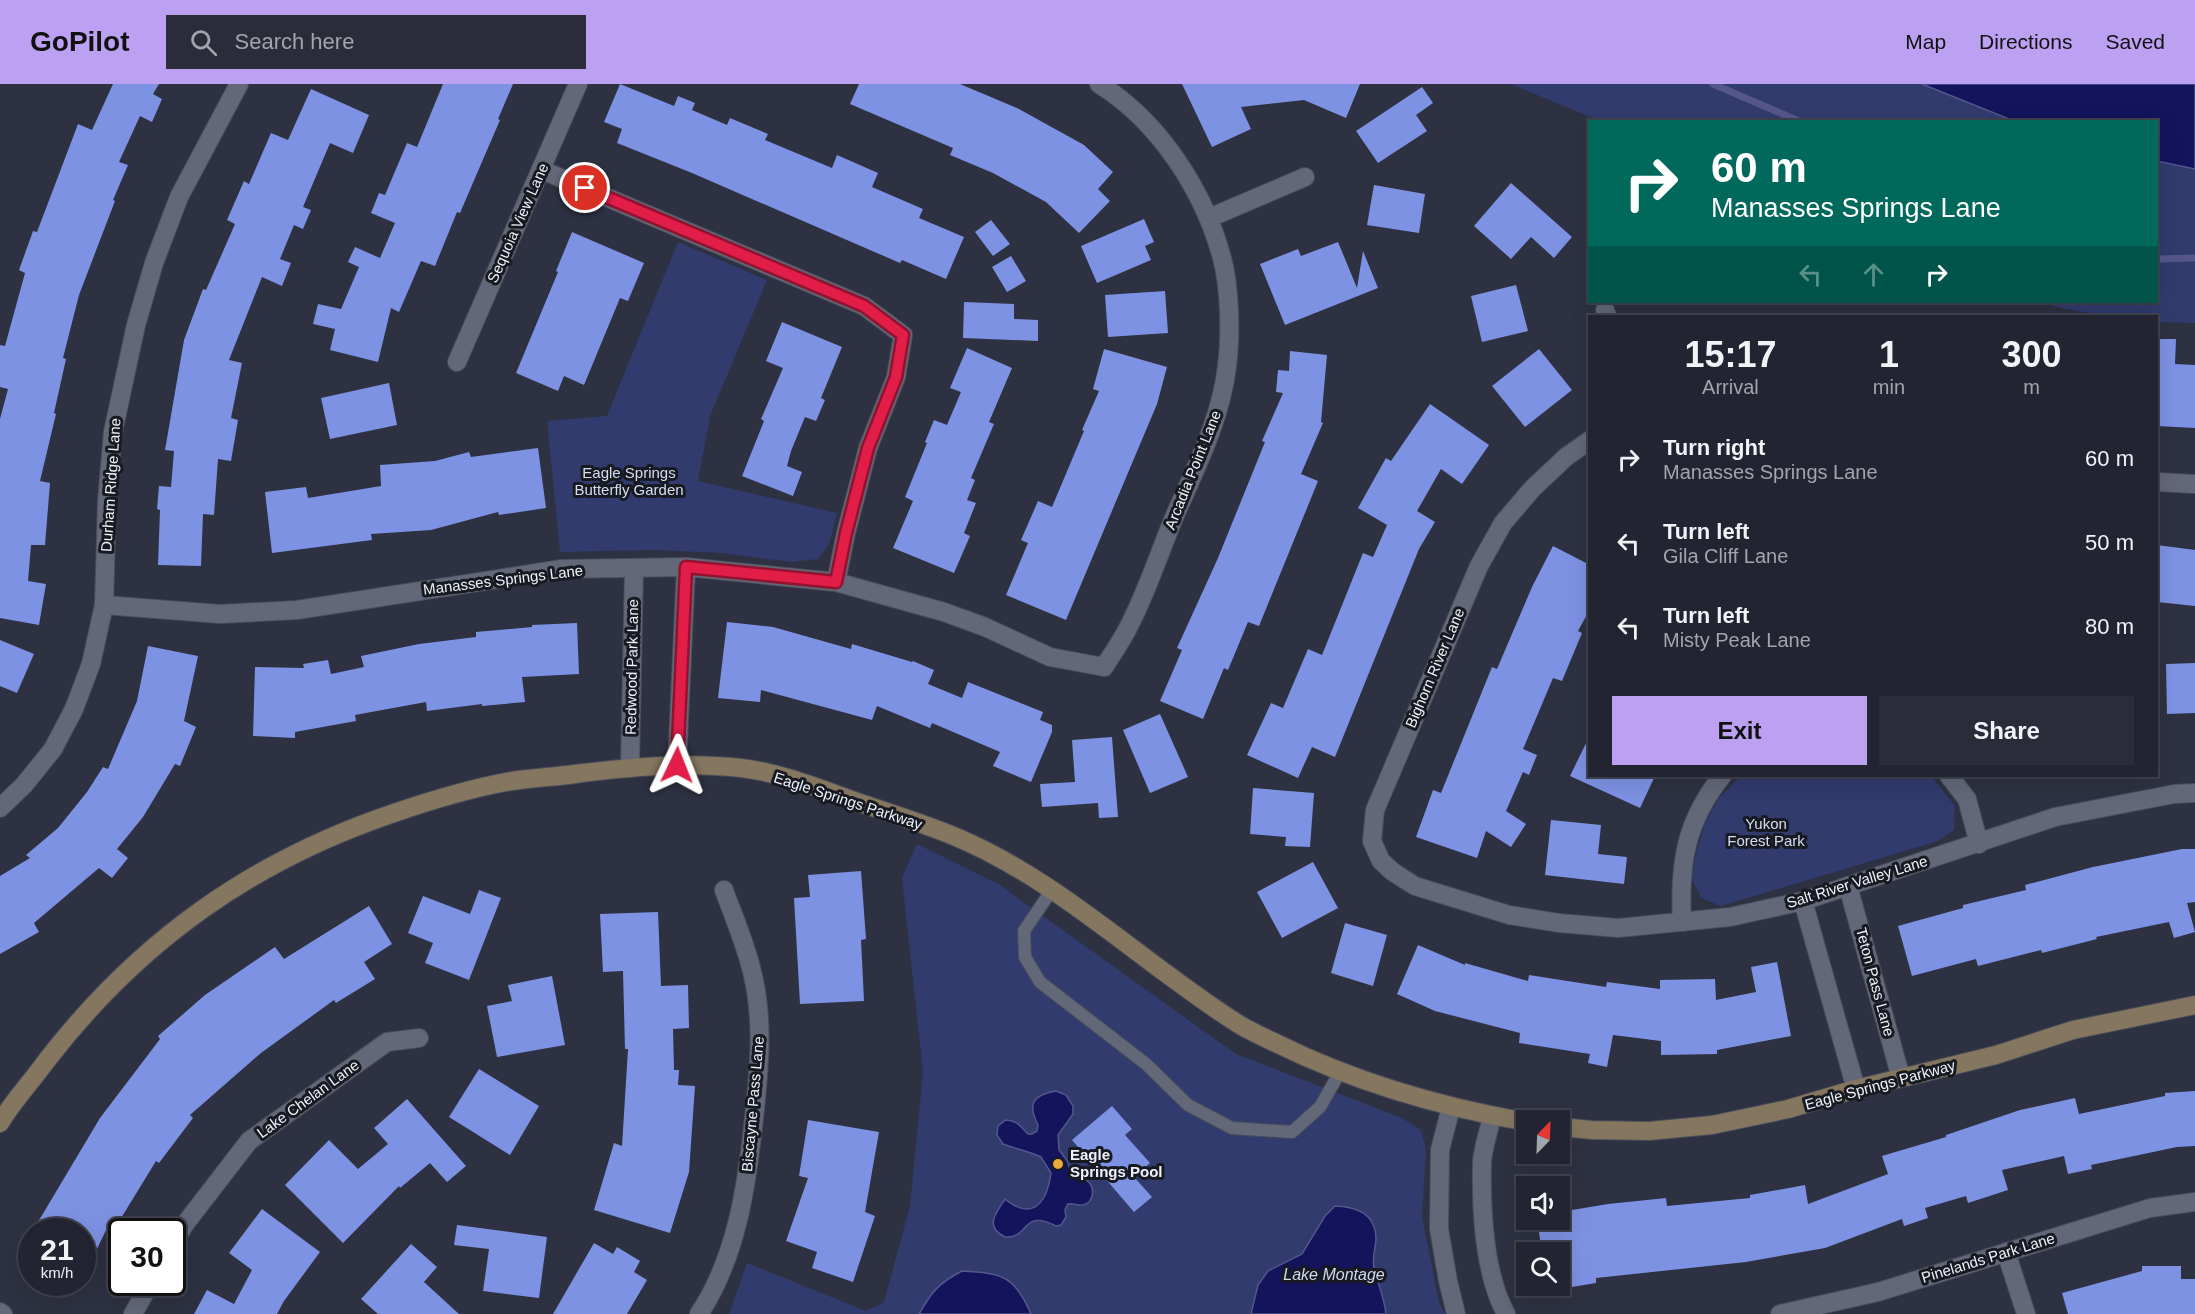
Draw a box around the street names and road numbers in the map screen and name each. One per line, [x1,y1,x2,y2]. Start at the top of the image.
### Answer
street label: Sequoia View Lane [484,160,552,285]
street label: Arcadia Point Lane [1161,408,1224,532]
street label: Durham Ridge Lane [97,417,124,553]
street label: Manasses Springs Lane [422,561,584,598]
street label: Redwood Park Lane [622,599,641,735]
street label: Bighorn River Lane [1402,605,1467,730]
street label: Eagle Springs Parkway [772,768,925,833]
street label: Salt River Valley Lane [1784,852,1929,911]
street label: Teton Pass Lane [1853,926,1898,1038]
street label: Biscayne Pass Lane [738,1036,767,1172]
street label: Lake Chelan Lane [253,1056,362,1141]
street label: Eagle Springs Parkway [1803,1056,1957,1113]
street label: Pinelands Park Lane [1919,1229,2057,1286]

